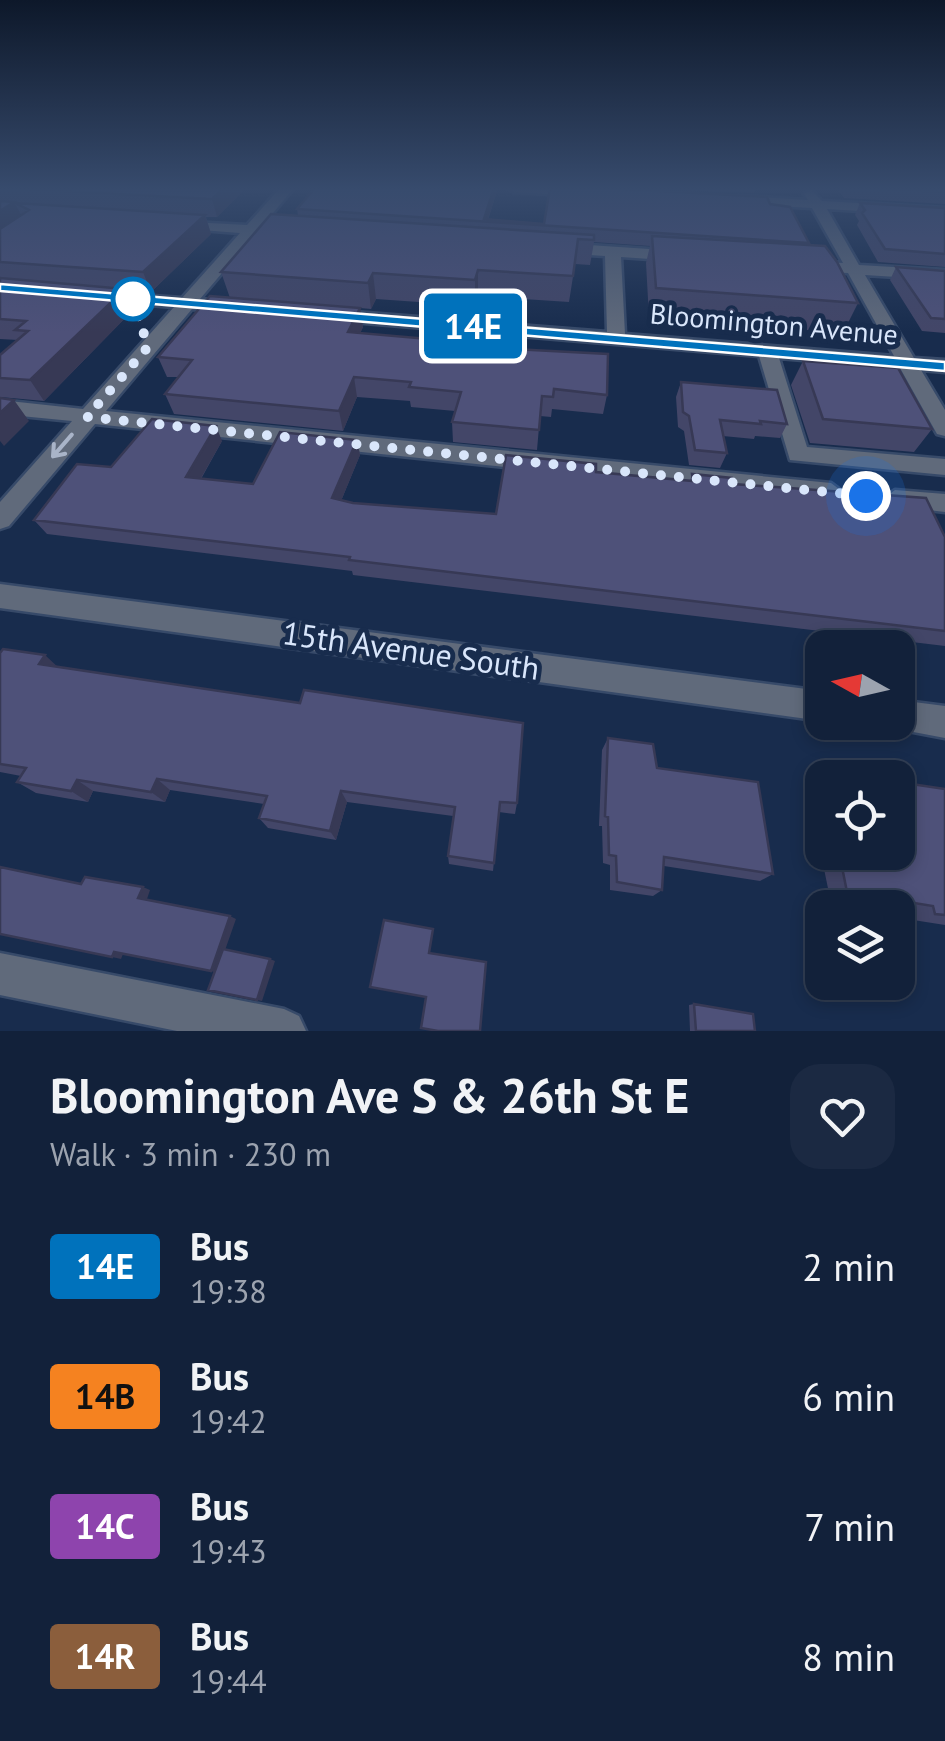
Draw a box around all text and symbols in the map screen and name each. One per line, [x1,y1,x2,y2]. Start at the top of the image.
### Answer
unlabelled marker [112,278,154,320]
line badge: 14E [416,294,530,358]
street label: Bloomington Avenue [649,294,900,353]
text: 14E [444,303,502,349]
one-way arrow [52,433,74,459]
your location [841,471,891,521]
street label: 15th Avenue South [280,611,542,689]
north arrow [805,630,915,740]
map controls [805,630,915,1000]
button: locate [805,760,915,870]
button: layers [805,890,915,1000]
text: Bloomington Ave S & 26th St E [50,1064,689,1126]
button: heart [790,1064,895,1169]
text: Walk · 3 min · 230 m [50,1133,331,1175]
text: Bus [190,1221,249,1270]
text: 2 min [802,1242,895,1291]
text: 14E [76,1243,134,1289]
text: 19:38 [190,1270,267,1312]
text: Bus [190,1351,249,1400]
text: 6 min [802,1372,895,1421]
text: 14B [75,1373,135,1419]
text: 19:42 [190,1400,267,1442]
text: Bus [190,1481,249,1530]
text: 7 min [804,1502,895,1551]
text: 14C [75,1503,135,1549]
text: 19:43 [190,1530,267,1572]
text: Bus [190,1611,249,1660]
text: 8 min [802,1632,895,1681]
text: 14R [75,1633,135,1679]
text: 19:44 [190,1660,267,1702]

